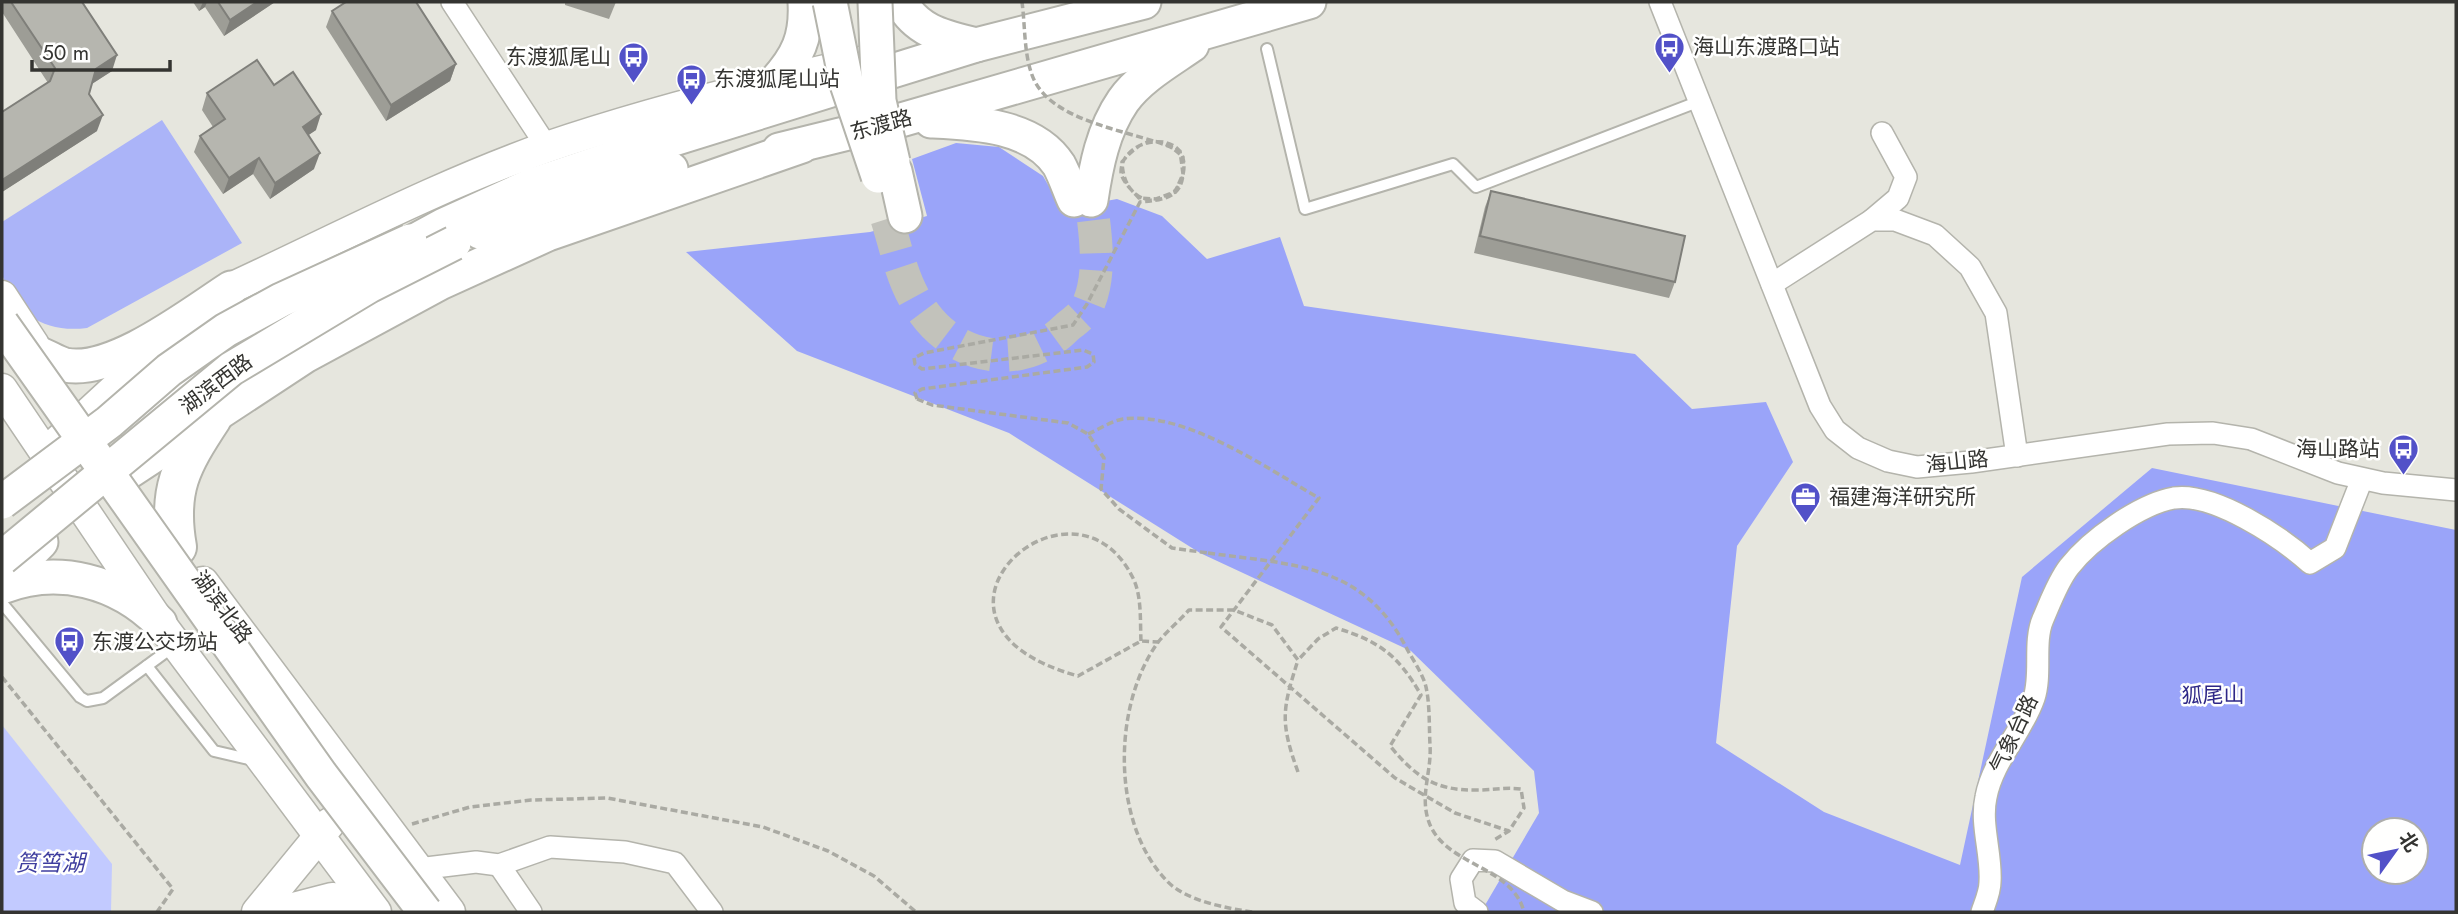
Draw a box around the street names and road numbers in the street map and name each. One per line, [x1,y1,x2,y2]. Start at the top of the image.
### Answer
street label: 东渡路 [847,102,915,148]
street label: 湖滨西路 [173,347,259,421]
street label: 海山路 [1924,444,1990,480]
street label: 湖滨北路 [185,564,259,650]
street label: 气象台路 [1983,690,2045,778]

